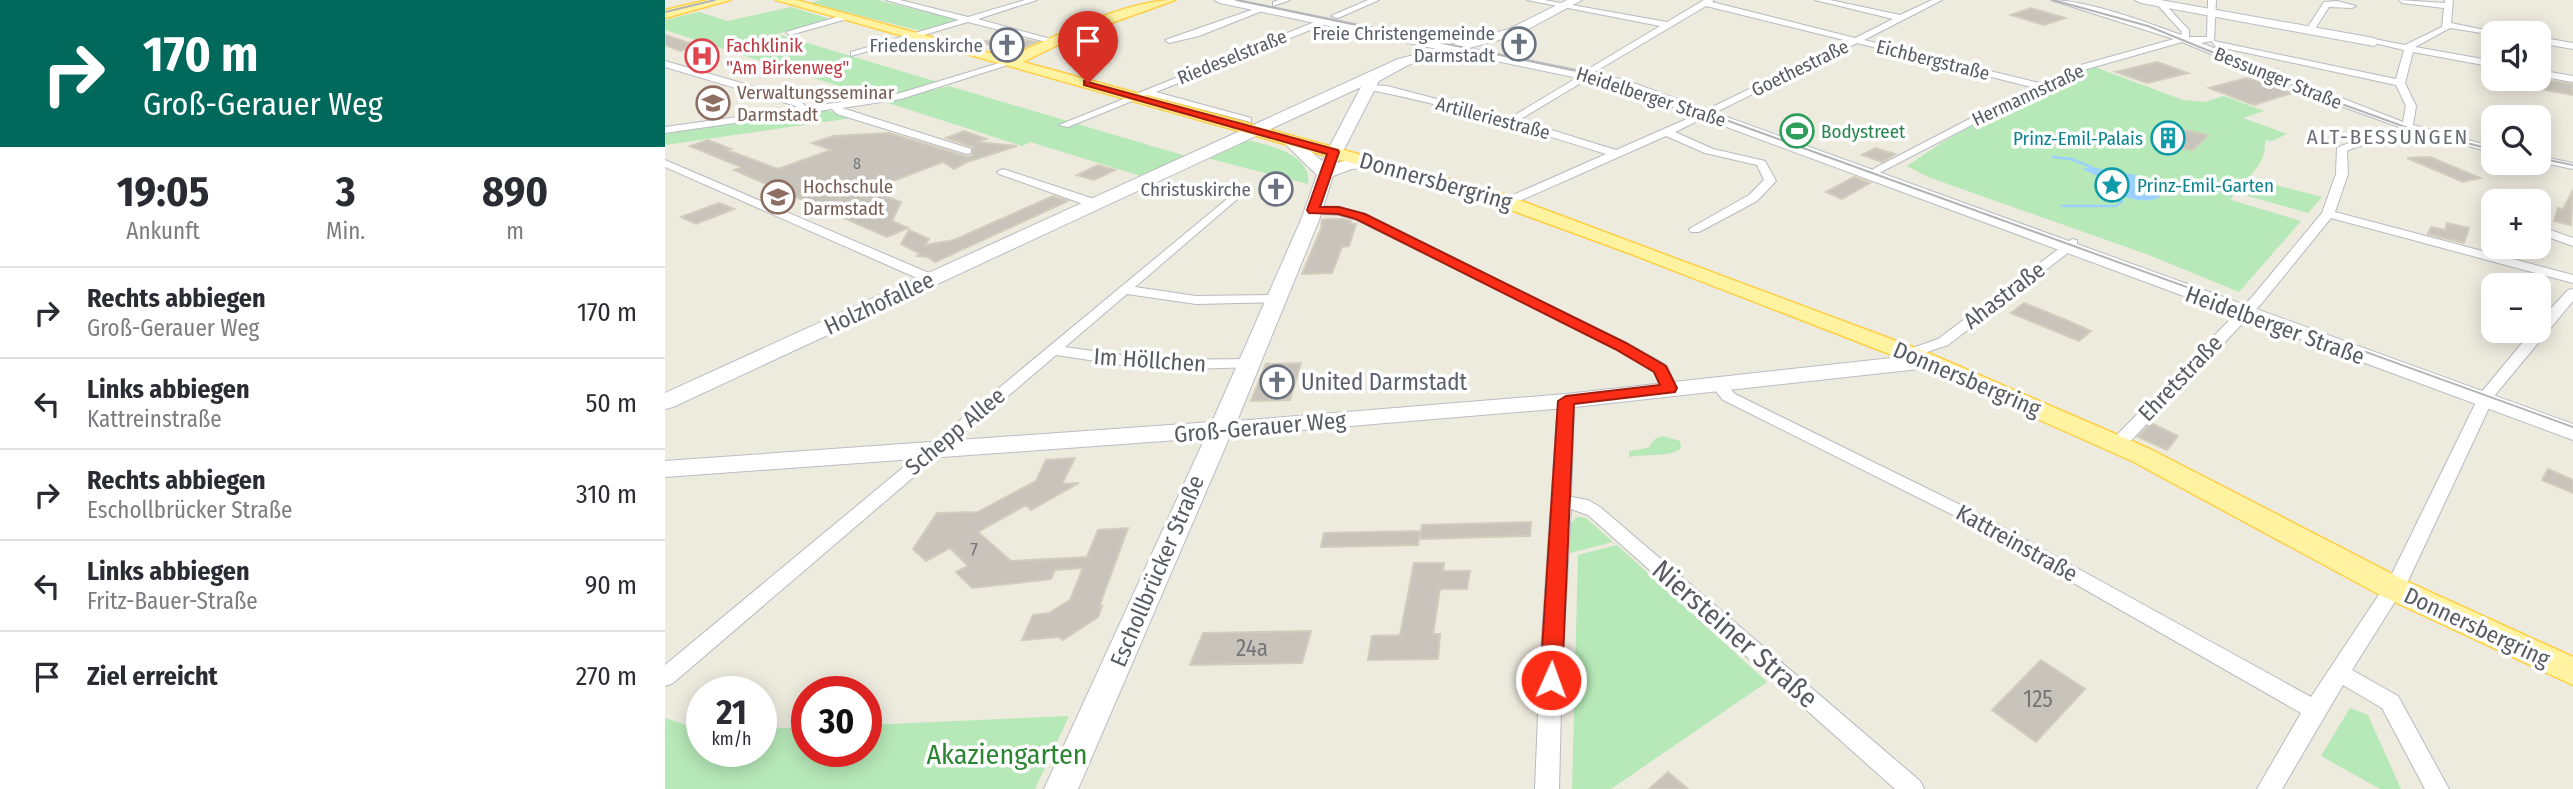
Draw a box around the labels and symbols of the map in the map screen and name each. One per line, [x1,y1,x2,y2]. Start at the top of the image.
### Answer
pin [1058,11,1118,83]
place label: Freie Christengemeinde Darmstadt [1313,22,1496,67]
street label: Riedeselstraße [1174,25,1290,89]
church icon: Freie Christengemeinde Darmstadt [1500,25,1538,63]
church icon: Friedenskirche [988,26,1026,64]
place label: Fachklinik "Am Birkenweg" [726,34,850,79]
place label: Friedenskirche [870,34,983,57]
street label: Goethestraße [1748,35,1852,101]
street label: Eichbergstraße [1874,35,1992,85]
hospital icon: Fachklinik "Am Birkenweg" [683,37,721,75]
street label: Bessunger Straße [2211,42,2345,114]
street label: Hermannstraße [1968,59,2088,131]
street label: Heidelberger Straße [1573,62,1729,132]
place label: Verwaltungsseminar Darmstadt [737,81,895,126]
school or university icon: Verwaltungsseminar Darmstadt [694,84,732,122]
street label: Artilleriestraße [1434,92,1552,144]
sports icon: Bodystreet [1778,112,1816,150]
building icon: Prinz-Emil-Palais [2149,119,2187,157]
place label: Bodystreet [1821,120,1906,143]
district label: ALT-BESSUNGEN [2307,124,2469,150]
place label: Prinz-Emil-Palais [2013,127,2143,150]
street label: Donnersbergring [1356,146,1516,216]
house number: 8 [853,154,861,173]
place icon: Prinz-Emil-Garten [2093,166,2131,204]
church icon: Christuskirche [1257,170,1295,208]
place label: Prinz-Emil-Garten [2137,174,2274,197]
place label: Hochschule Darmstadt [803,175,893,220]
school or university icon: Hochschule Darmstadt [759,178,797,216]
place label: Christuskirche [1140,178,1251,201]
street label: Ahastraße [1958,255,2050,335]
street label: Holzhofallee [820,265,938,341]
street label: Heidelberger Straße [2182,280,2368,370]
street label: Ehretstraße [2132,329,2228,427]
street label: Donnersbergring [1889,335,2045,423]
street label: Im Höllchen [1093,342,1207,378]
church icon: United Darmstadt [1258,363,1296,401]
place label: United Darmstadt [1301,368,1468,396]
street label: Schepp Allee [899,381,1011,481]
street label: Groß-Gerauer Weg [1173,406,1347,448]
street label: Eschollbrücker Straße [1104,471,1210,671]
street label: Kattreinstraße [1951,498,2083,588]
house number: 7 [970,538,978,561]
street label: Niersteiner Straße [1646,553,1824,715]
street label: Donnersbergring [2400,581,2554,673]
house number: 24a [1236,634,1268,662]
position arrow [1514,643,1588,717]
speed limit sign: 30 [791,676,882,767]
house number: 125 [2023,685,2053,713]
park label: Akaziengarten [926,738,1088,771]

